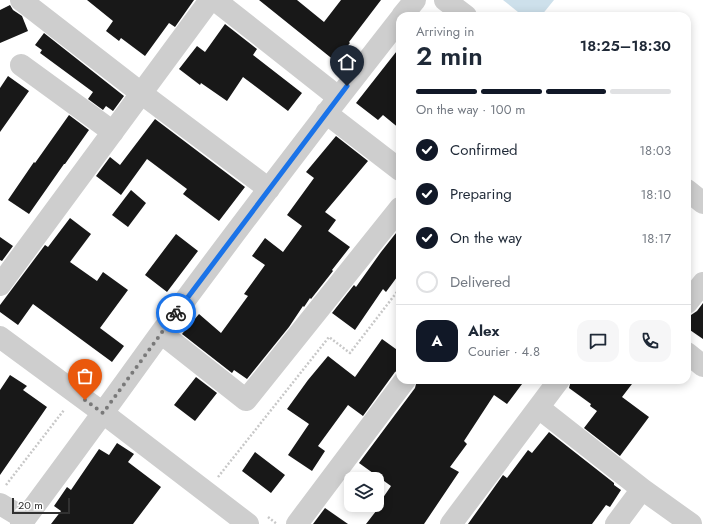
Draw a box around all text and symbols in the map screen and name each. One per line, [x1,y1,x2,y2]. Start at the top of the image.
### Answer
text: Arriving in [416,22,474,41]
text: 18:25–18:30 [580,35,671,57]
text: 2 min [416,37,483,75]
pin [330,45,364,86]
icon: home [336,51,358,73]
text: On the way · 100 m [416,100,525,119]
icon: check [416,139,438,161]
text: Confirmed [450,139,518,161]
text: 18:03 [639,141,671,160]
icon: check [416,183,438,205]
text: Preparing [450,183,512,205]
text: 18:10 [641,185,671,204]
icon: check [416,227,438,249]
text: On the way [450,227,522,249]
text: 18:17 [641,229,671,248]
text: Delivered [450,271,511,293]
courier [156,293,196,333]
icon: bike [165,302,187,324]
text: Alex [468,320,499,342]
button: chat [577,320,619,362]
button: phone [629,320,671,362]
text: A [431,330,443,352]
text: Courier · 4.8 [468,342,540,361]
pin [68,359,102,400]
icon: bag [74,365,96,387]
map controls [344,472,384,512]
button: layers [344,472,384,512]
scale bar [12,496,70,515]
text: 20 m [18,497,43,513]

